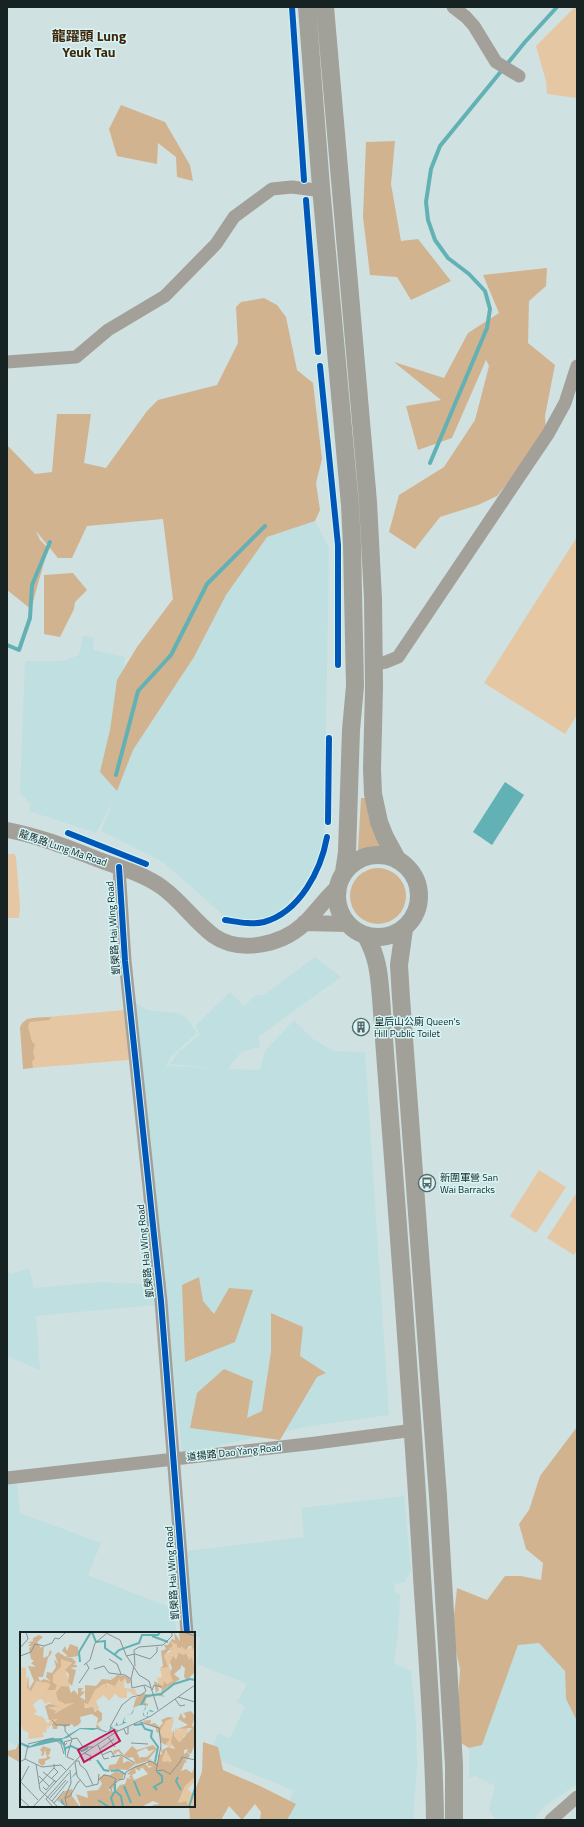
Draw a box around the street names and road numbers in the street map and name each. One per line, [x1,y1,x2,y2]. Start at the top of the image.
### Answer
street label: 龍馬路 Lung Ma Road [17,826,109,870]
street label: 凱榮路 Hai Wing Road [102,881,124,975]
street label: 凱榮路 Hai Wing Road [133,1204,157,1298]
street label: 道揚路 Dao Yang Road [186,1440,282,1464]
street label: 凱榮路 Hai Wing Road [161,1526,183,1620]

